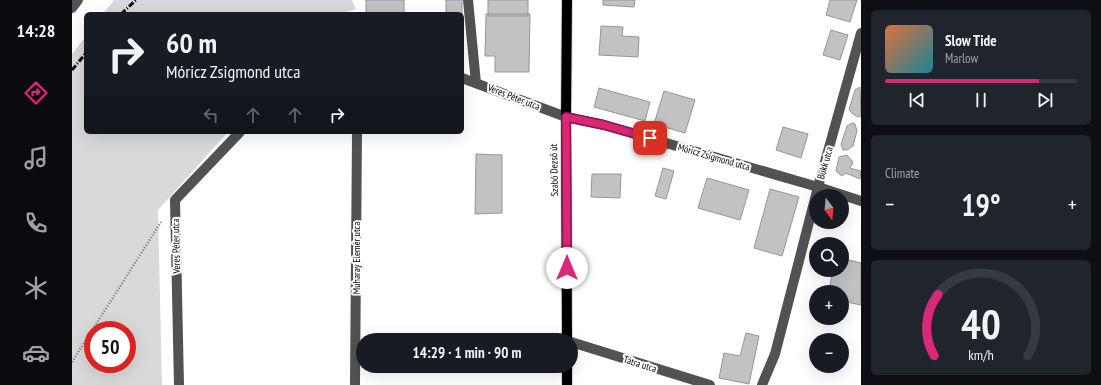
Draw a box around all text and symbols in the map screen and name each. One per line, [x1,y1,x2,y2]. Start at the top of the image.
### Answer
text: 14:28 [17,19,55,42]
text: 60 m [166,24,217,61]
icon: right [100,28,152,80]
text: Slow Tide [945,31,997,50]
text: Marlow [945,50,978,67]
text: Móricz Zsigmond utca [166,60,300,83]
icon: directions [22,79,50,107]
street label: Veres Péter utca [485,81,542,113]
icon: previous [906,89,928,111]
icon: pause [970,89,992,111]
icon: next [1034,89,1056,111]
icon: left [200,104,222,126]
icon: ahead [242,104,264,126]
icon: ahead [284,104,306,126]
icon: right [326,104,348,126]
pin [633,121,667,155]
icon: arrive [639,127,661,149]
street label: Móricz Zsigmond utca [676,140,752,174]
street label: Szabó Dezső út [547,143,561,196]
icon: music [22,144,50,172]
street label: Bükk utca [814,145,836,181]
text: Climate [885,165,919,182]
text: 19° [961,185,1001,224]
north arrow [809,189,849,229]
map controls [809,189,849,373]
text: − [885,190,894,218]
text: + [1068,190,1077,218]
icon: phone [22,209,50,237]
street label: Veres Péter utca [169,218,183,275]
street label: Muharay Elemér utca [350,222,363,294]
button: search [809,237,849,277]
position arrow [546,247,588,289]
icon: climate [22,274,50,302]
button: + [809,285,849,325]
text: 40 [961,296,1001,349]
speed limit sign: 50 [84,321,136,373]
button: − [809,333,849,373]
icon: car [22,339,50,367]
text: 14:29 · 1 min · 90 m [413,343,521,362]
text: km/h [968,344,994,363]
street label: Tátra utca [622,353,658,375]

